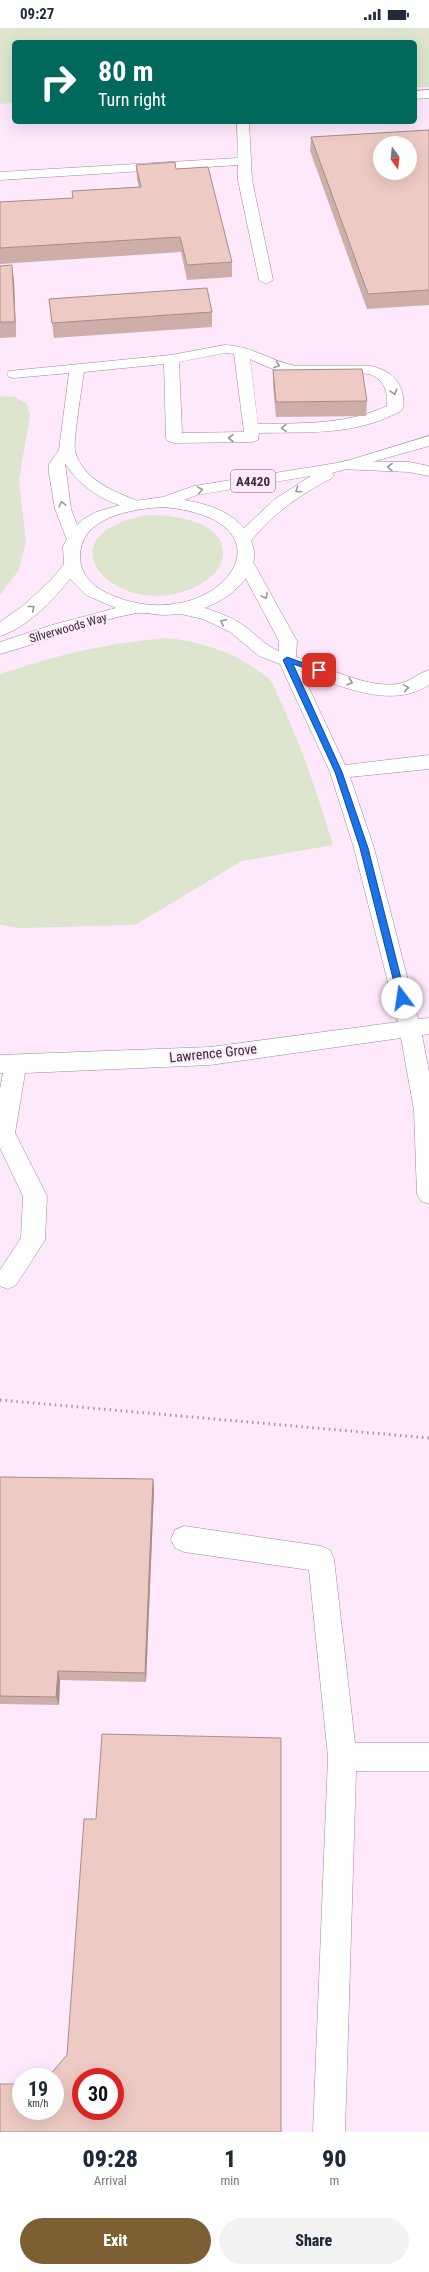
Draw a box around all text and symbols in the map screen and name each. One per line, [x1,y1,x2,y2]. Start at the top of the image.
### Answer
text: 09:27 [20,5,54,23]
text: 80 m [98,55,154,88]
icon: right [32,56,84,108]
text: Turn right [98,89,166,110]
north arrow [373,136,417,180]
map controls [373,136,417,180]
one-way arrow [273,361,280,369]
one-way arrow [389,389,398,396]
one-way arrow [281,423,287,432]
one-way arrow [228,433,234,442]
one-way arrow [387,463,393,471]
road number: A4420 [231,470,275,492]
one-way arrow [295,485,302,493]
one-way arrow [197,487,203,495]
one-way arrow [59,501,67,507]
one-way arrow [260,592,268,599]
one-way arrow [27,606,35,613]
street label: Silverwoods Way [28,610,108,646]
one-way arrow [220,619,228,627]
pin [302,653,336,687]
icon: arrive [308,659,330,681]
one-way arrow [346,678,353,686]
one-way arrow [403,684,409,693]
position arrow [381,977,423,1019]
street label: Lawrence Grove [168,1040,258,1066]
speed limit sign: 30 [72,2068,124,2120]
text: 19 [28,2077,48,2101]
text: km/h [28,2098,48,2109]
text: 09:28 [82,2145,138,2173]
text: 1 [224,2145,236,2173]
text: 90 [322,2145,347,2173]
text: Arrival [94,2173,127,2188]
text: min [221,2173,240,2188]
text: m [329,2173,339,2188]
button: Exit [20,2218,211,2264]
button: Share [219,2218,409,2264]

